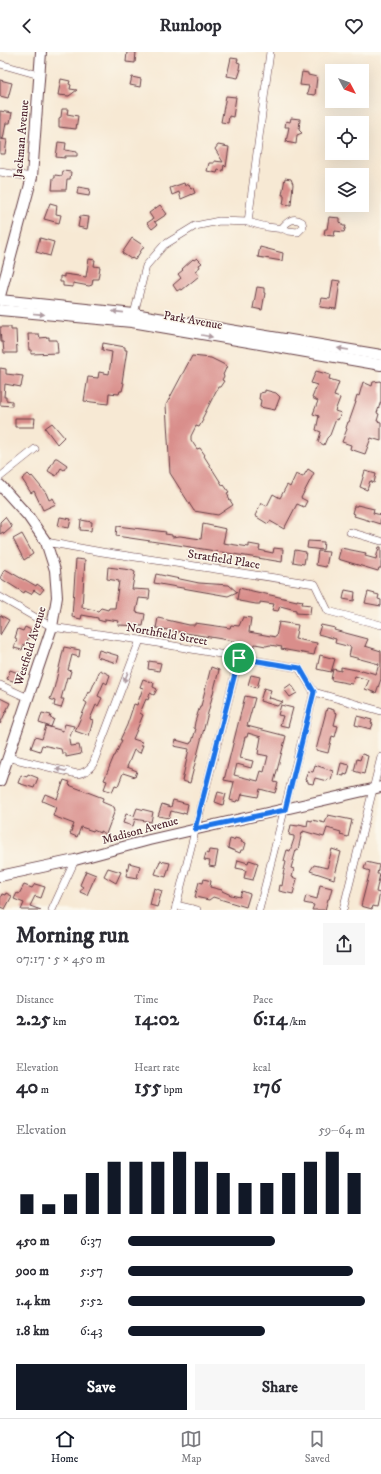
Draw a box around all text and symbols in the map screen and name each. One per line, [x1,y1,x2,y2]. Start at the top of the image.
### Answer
icon: back [16,15,38,37]
text: Runloop [160,15,221,37]
icon: heart [343,15,365,37]
north arrow [325,64,369,108]
map controls [325,64,369,212]
street label: Jackman Avenue [11,99,32,180]
button: locate [325,116,369,160]
button: layers [325,168,369,212]
street label: Park Avenue [162,308,224,333]
one-way arrow [111,309,124,315]
one-way arrow [33,310,45,317]
one-way arrow [201,333,213,339]
one-way arrow [336,345,349,351]
street label: Stratfield Place [187,546,261,573]
street label: Westfield Avenue [11,605,50,688]
street label: Northfield Street [125,620,209,649]
pin [222,641,256,675]
icon: arrive [228,647,250,669]
one-way arrow [123,671,129,683]
one-way arrow [54,767,66,773]
street label: Madison Avenue [100,813,180,848]
text: Morning run [16,922,129,949]
button: share [323,923,365,965]
text: 07:17 · 5 × 450 m [16,951,105,967]
text: Distance [16,993,54,1007]
text: Time [134,993,158,1007]
text: Pace [253,993,273,1007]
text: 2.25 [16,1007,51,1032]
text: 14:02 [134,1007,179,1032]
text: 6:14 [253,1007,287,1032]
text: km [51,1015,67,1029]
text: /km [287,1015,306,1029]
text: Elevation [16,1061,59,1075]
text: Heart rate [134,1061,179,1075]
text: kcal [253,1061,271,1075]
text: 40 [16,1075,38,1100]
text: 155 [134,1075,161,1100]
text: 176 [253,1075,281,1100]
text: m [38,1083,49,1097]
text: bpm [161,1083,183,1097]
text: Elevation [16,1122,66,1138]
text: 59–64 m [318,1122,365,1138]
text: 450 m [16,1233,49,1249]
text: 6:37 [80,1233,102,1249]
text: 900 m [16,1263,49,1279]
text: 5:57 [80,1263,103,1279]
text: 1.4 km [16,1293,50,1309]
text: 5:52 [80,1293,103,1309]
text: 1.8 km [16,1323,49,1339]
text: 6:43 [80,1323,103,1339]
button: Save [16,1364,187,1410]
button: Share [195,1364,365,1410]
tab: Home [51,1428,78,1466]
tab: Map [180,1428,202,1466]
tab: Saved [305,1428,330,1466]

